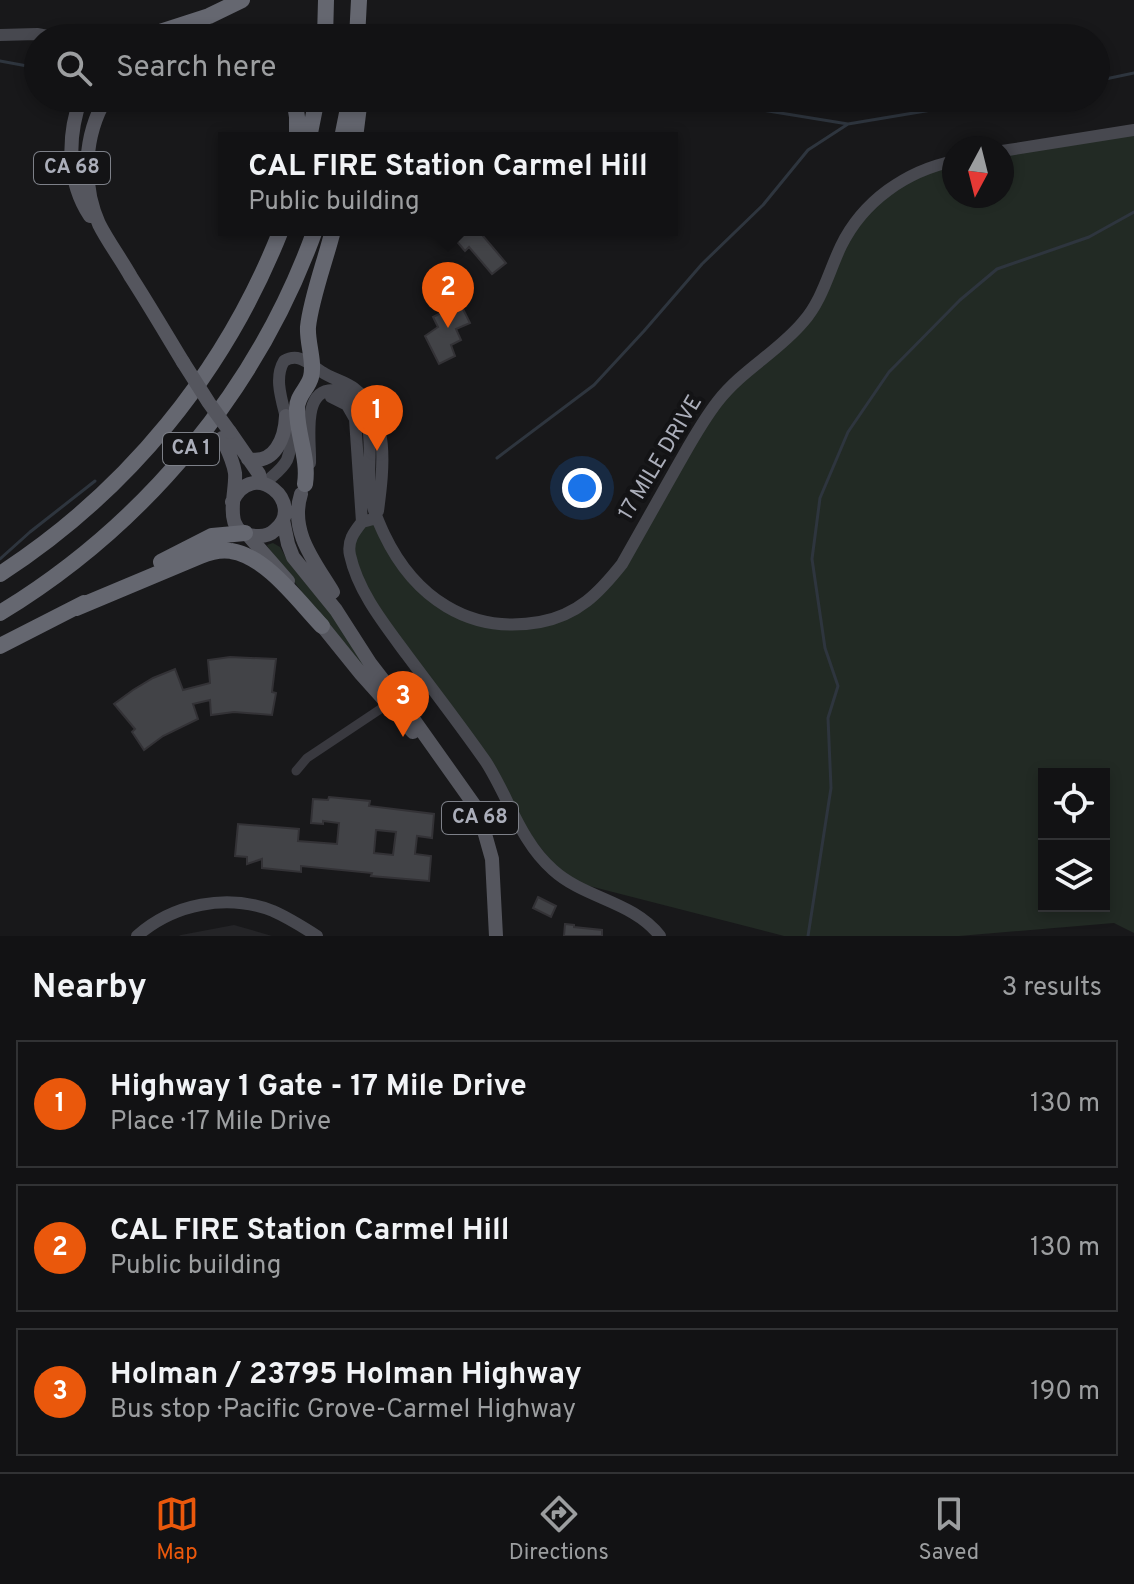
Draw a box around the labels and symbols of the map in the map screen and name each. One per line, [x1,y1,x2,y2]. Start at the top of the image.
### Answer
north arrow [942,136,1014,208]
road number: CA 68 [34,152,110,184]
pin: 2 [422,262,474,328]
pin: 1 [351,385,403,451]
street label: 17 MILE DRIVE [613,391,709,525]
road number: CA 1 [163,433,219,465]
your location [562,468,602,508]
pin: 3 [377,671,429,737]
road number: CA 68 [442,802,518,834]

